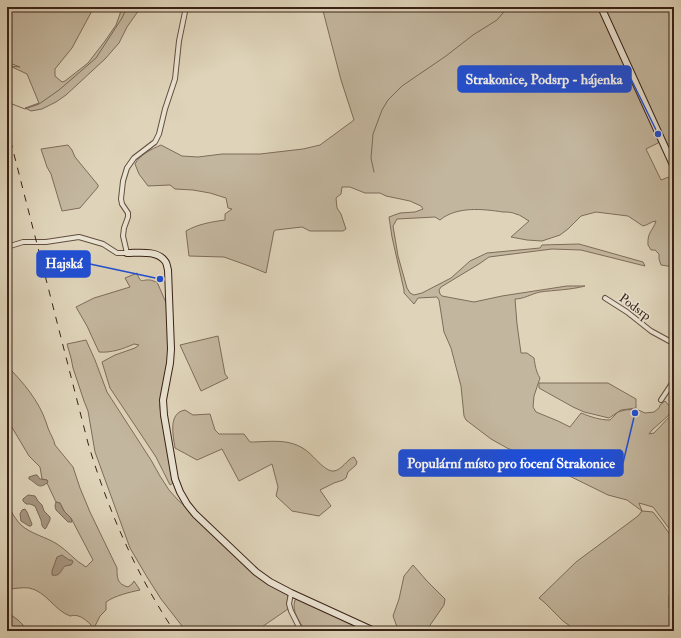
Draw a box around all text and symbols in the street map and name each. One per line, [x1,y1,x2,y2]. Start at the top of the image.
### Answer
callout: Strakonice, Podsrp - hájenka [458,66,631,92]
text: Strakonice, Podsrp - hájenka [465,71,624,89]
callout: Hajská [37,251,90,277]
text: Hajská [45,255,84,272]
street label: Podsrp [615,290,655,325]
callout: Populární místo pro focení Strakonice [399,450,623,476]
text: Populární místo pro focení Strakonice [407,455,615,473]

